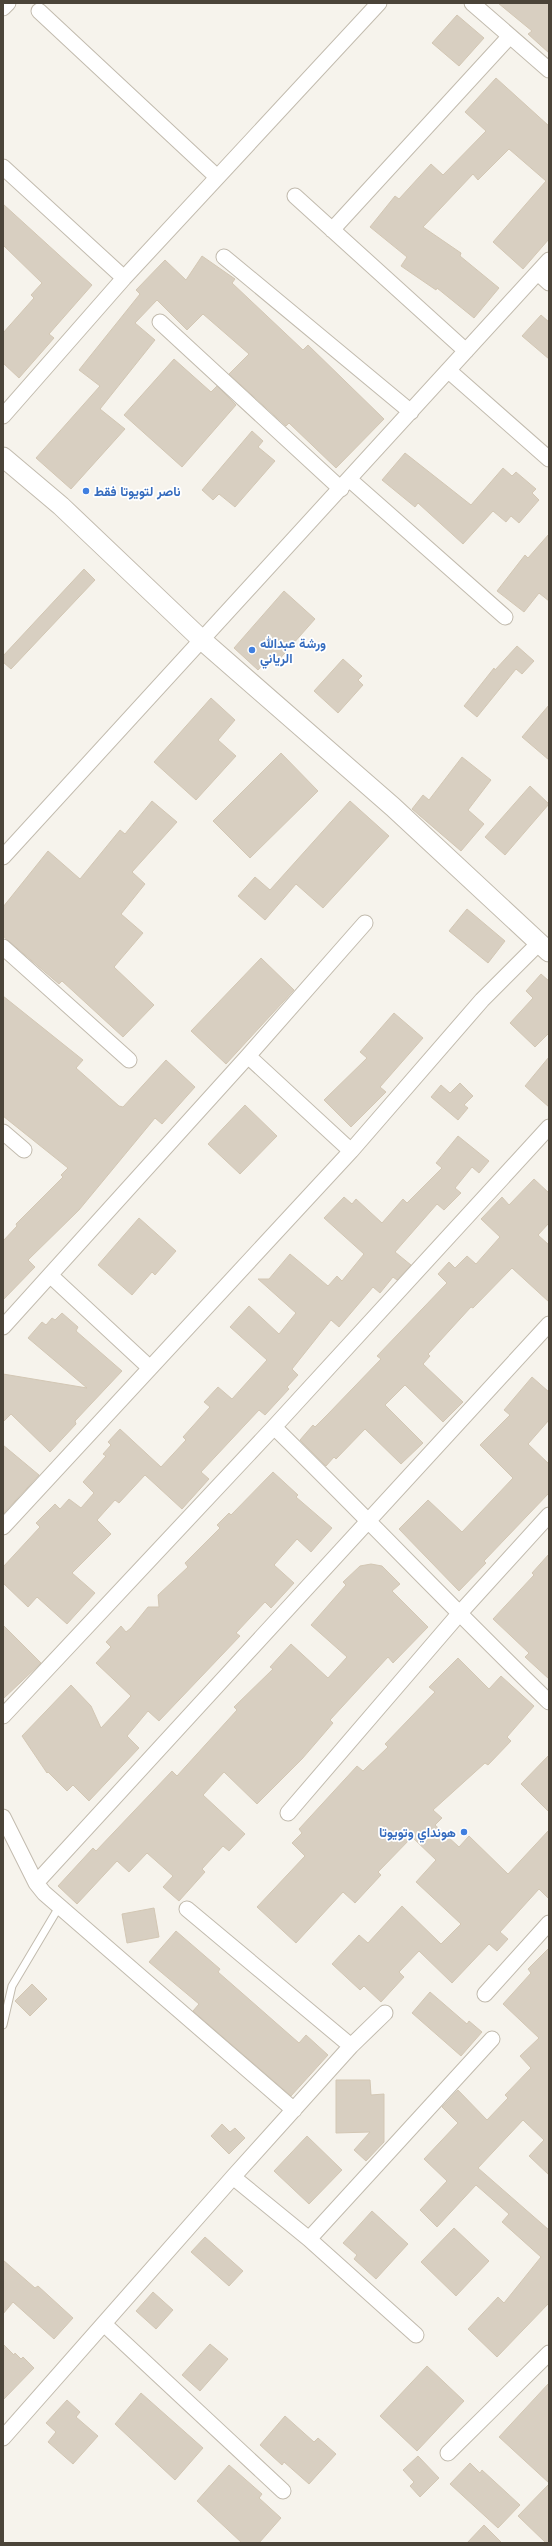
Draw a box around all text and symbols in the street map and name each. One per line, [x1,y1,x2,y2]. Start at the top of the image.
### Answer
place label: ناصر لتويوتا فقط [94,484,181,500]
marker: ناصر لتويوتا فقط [81,486,91,496]
place label: ورشة عبدالله الرياني [260,636,326,669]
marker: ورشة عبدالله الرياني [247,645,257,655]
place label: هونداي وتويوتا [379,1825,456,1843]
marker: هونداي وتويوتا [459,1827,469,1837]

